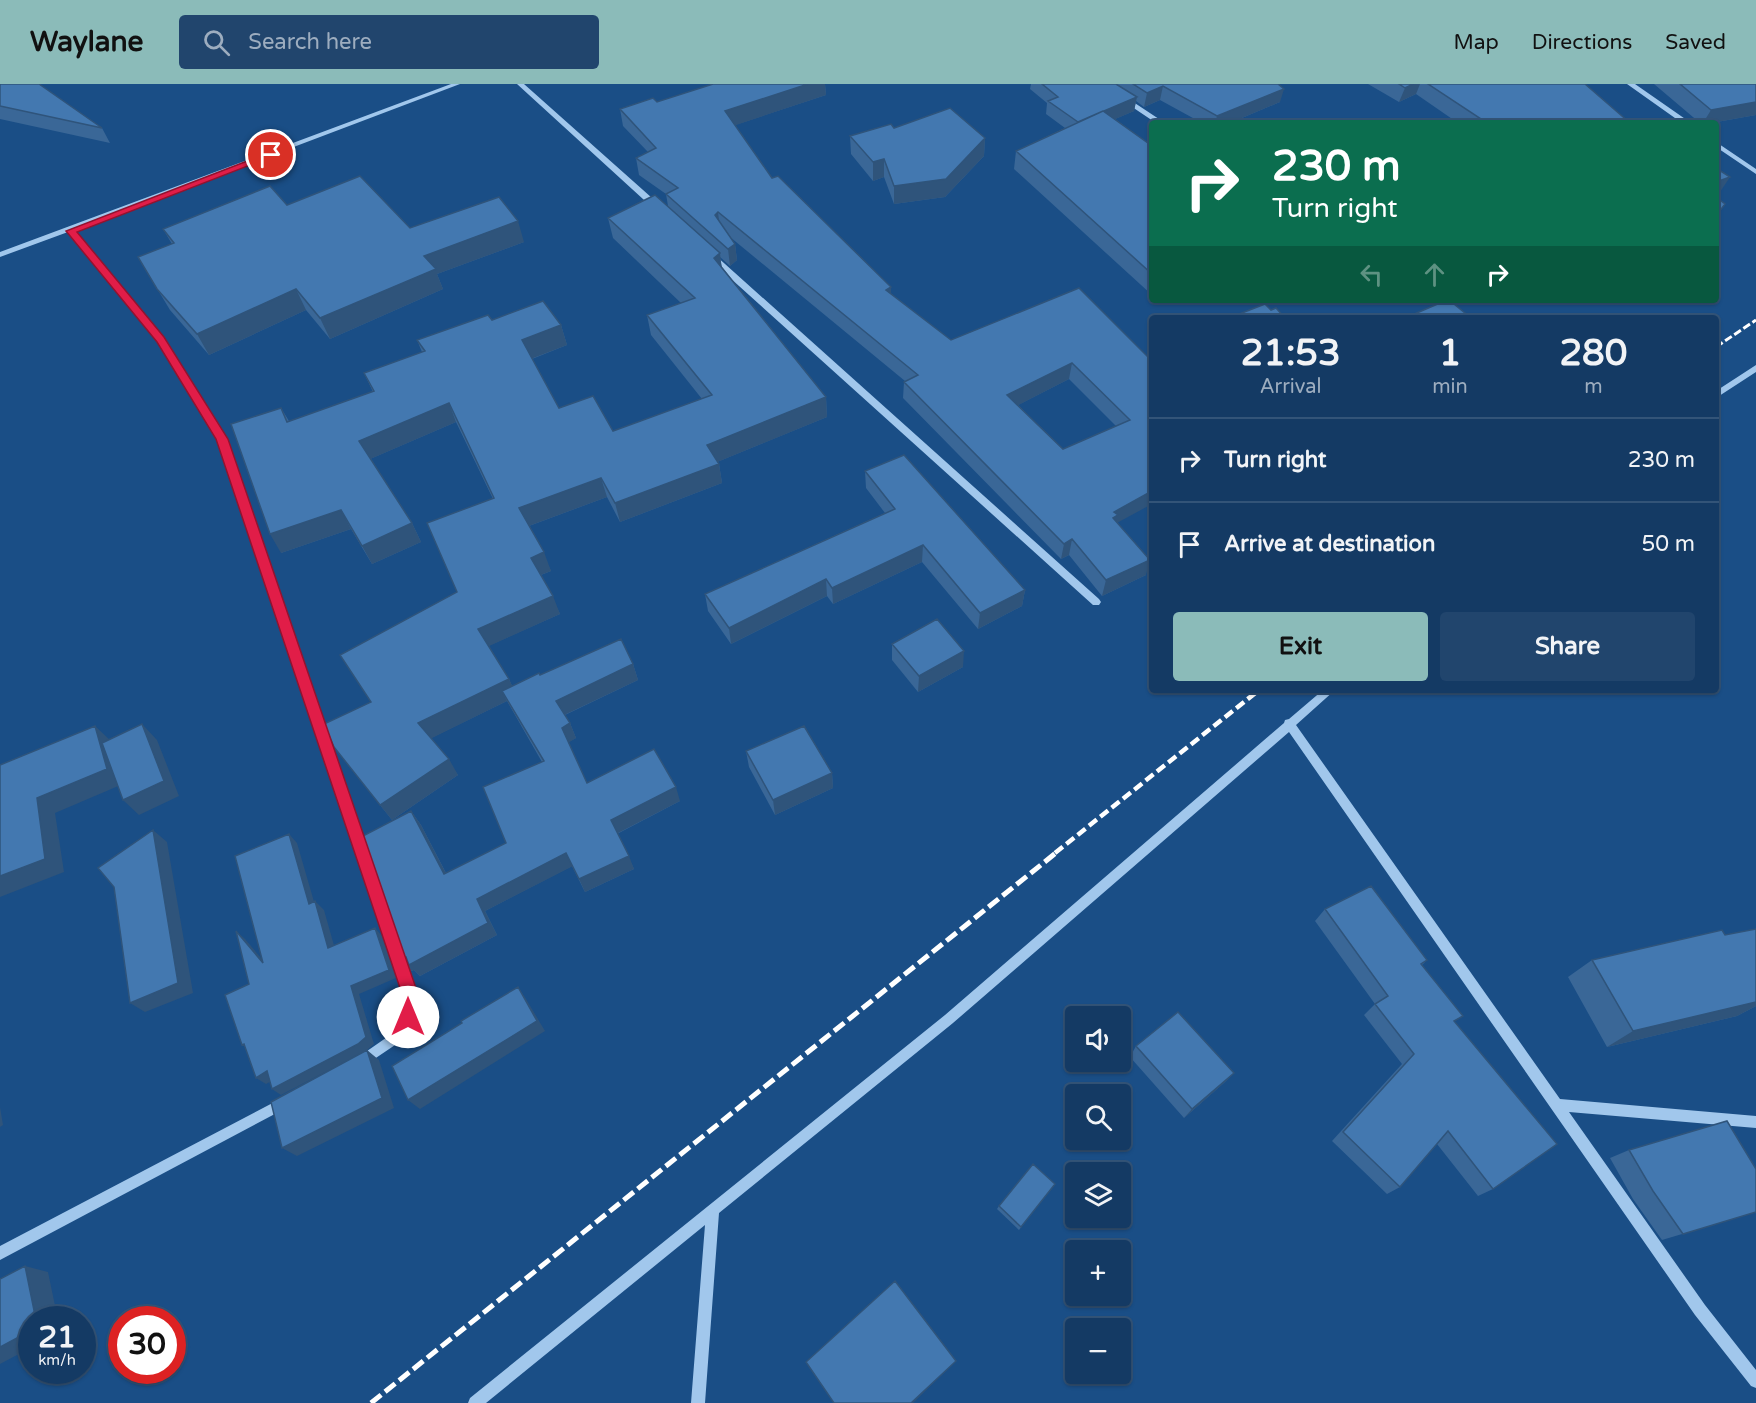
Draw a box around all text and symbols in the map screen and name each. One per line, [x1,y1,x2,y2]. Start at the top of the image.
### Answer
search box [179,15,599,69]
text: Waylane [30,25,143,59]
icon: search [200,26,233,59]
text: Search here [248,29,372,55]
text: Map [1453,30,1499,55]
text: Directions [1532,30,1632,55]
text: Saved [1665,30,1726,55]
pin [245,129,296,180]
icon: arrive [254,138,287,171]
text: 230 m [1272,141,1401,192]
icon: right [1173,144,1251,222]
text: Turn right [1272,192,1398,225]
icon: left [1355,258,1388,291]
icon: ahead [1418,258,1451,291]
icon: right [1481,258,1514,291]
text: 21:53 [1241,332,1341,375]
text: 1 [1439,332,1461,375]
text: 280 [1559,332,1627,375]
text: Arrival [1260,375,1322,399]
text: min [1432,375,1468,399]
text: m [1584,375,1603,399]
icon: right [1173,444,1206,477]
text: Turn right [1224,447,1326,473]
text: 230 m [1628,447,1695,473]
icon: arrive [1173,528,1206,561]
text: Arrive at destination [1224,531,1435,557]
text: 50 m [1641,531,1695,557]
button: Exit [1173,612,1428,681]
button: Share [1440,612,1695,681]
position arrow [376,985,440,1049]
map controls [1065,1006,1131,1384]
button: sound [1065,1006,1131,1072]
button: search [1065,1084,1131,1150]
button: layers [1065,1162,1131,1228]
button: + [1065,1240,1131,1306]
speed limit sign: 30 [108,1306,186,1384]
button: − [1065,1318,1131,1384]
text: 21 [38,1319,76,1356]
text: km/h [38,1351,76,1369]

